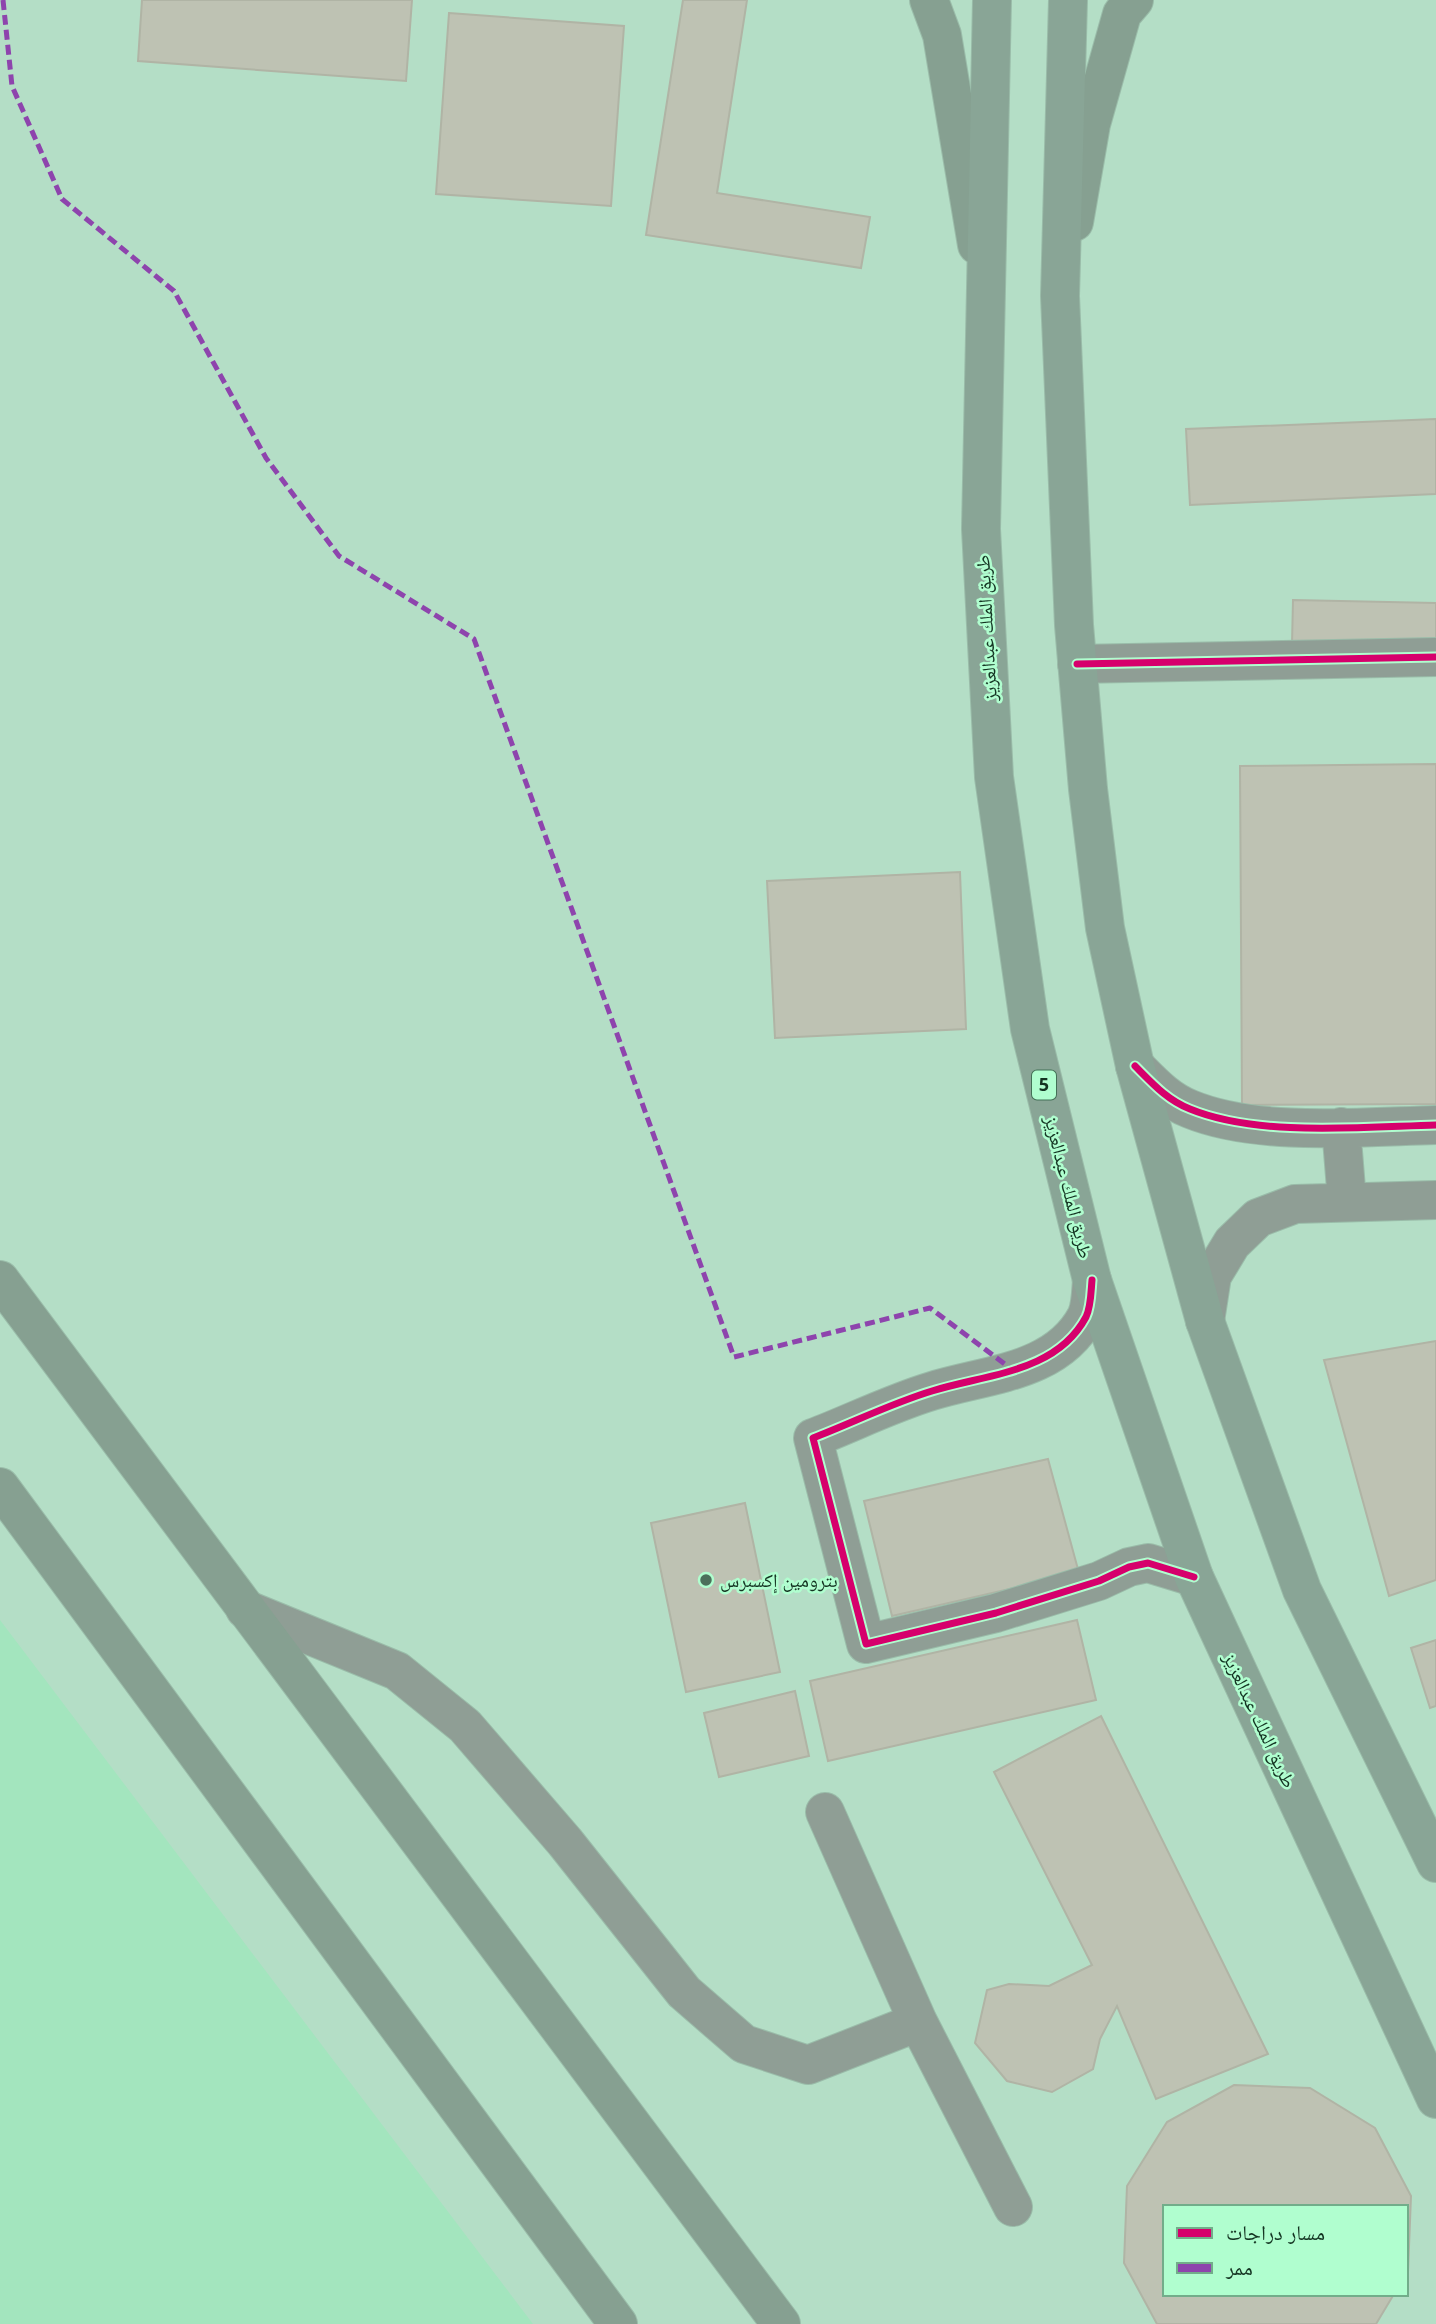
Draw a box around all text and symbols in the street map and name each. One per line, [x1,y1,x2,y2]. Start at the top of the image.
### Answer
street label: طريق الملك عبدالعزيز [969,554,1003,703]
road number: 5 [1032,1070,1056,1100]
street label: طريق الملك عبدالعزيز [1038,1112,1099,1261]
place label: بترومين إكسبرس [720,1567,838,1594]
marker: بترومين إكسبرس [698,1572,714,1588]
street label: طريق الملك عبدالعزيز [1217,1647,1303,1792]
legend [1163,2205,1408,2296]
text: مسار دراجات [1226,2218,1325,2246]
text: ممر [1225,2253,1253,2281]

